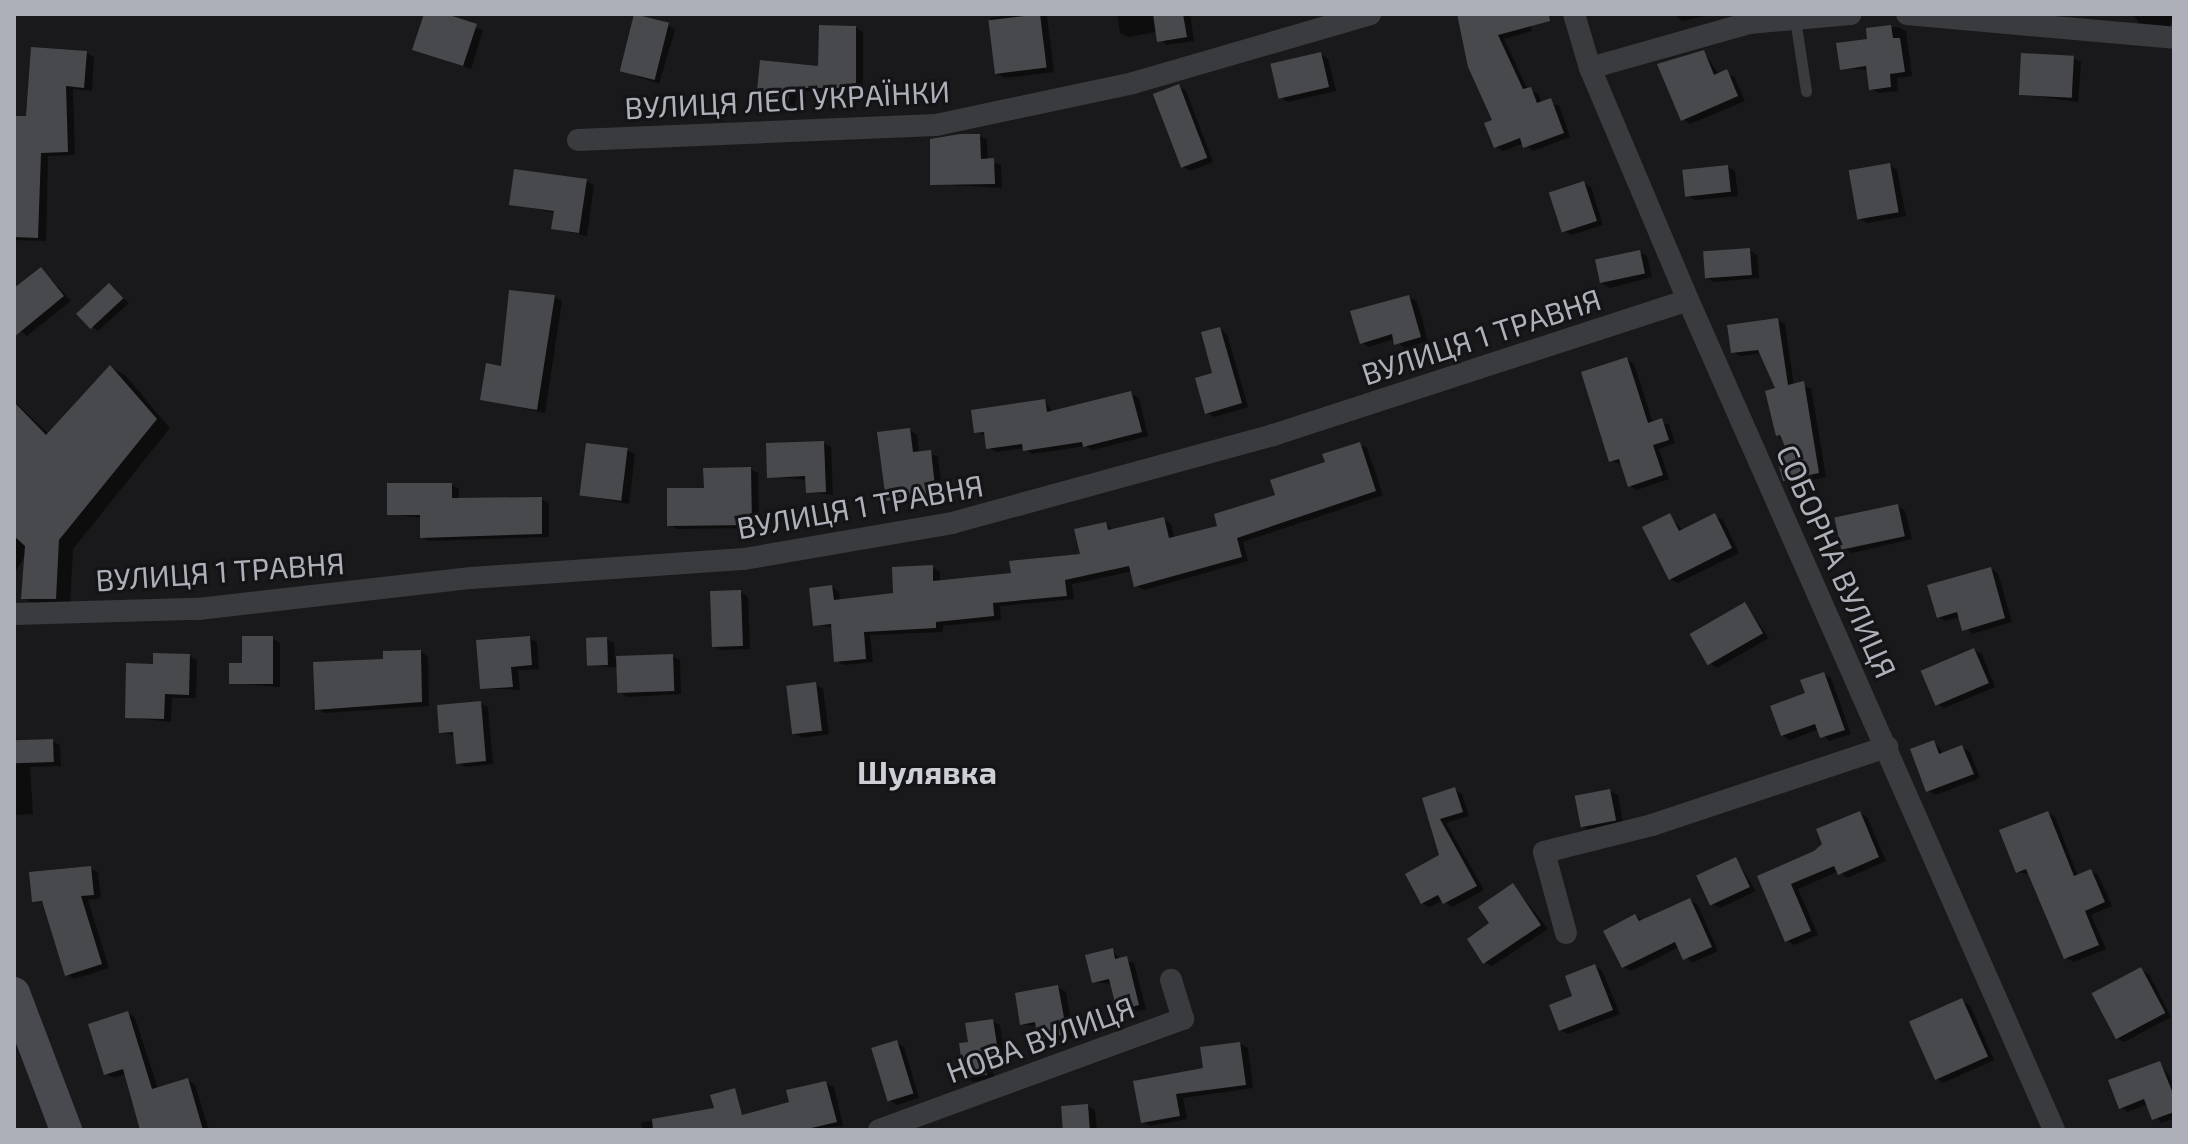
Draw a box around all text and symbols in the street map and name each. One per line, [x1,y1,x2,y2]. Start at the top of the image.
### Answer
street label: ВУЛИЦЯ ЛЕСІ УКРАЇНКИ [623,72,951,126]
street label: ВУЛИЦЯ 1 ТРАВНЯ [1357,280,1605,392]
street label: СОБОРНА ВУЛИЦЯ [1769,439,1905,683]
street label: ВУЛИЦЯ 1 ТРАВНЯ [734,467,986,545]
street label: ВУЛИЦЯ 1 ТРАВНЯ [94,544,346,598]
district label: Шулявка [857,752,997,790]
street label: НОВА ВУЛИЦЯ [941,988,1139,1090]

